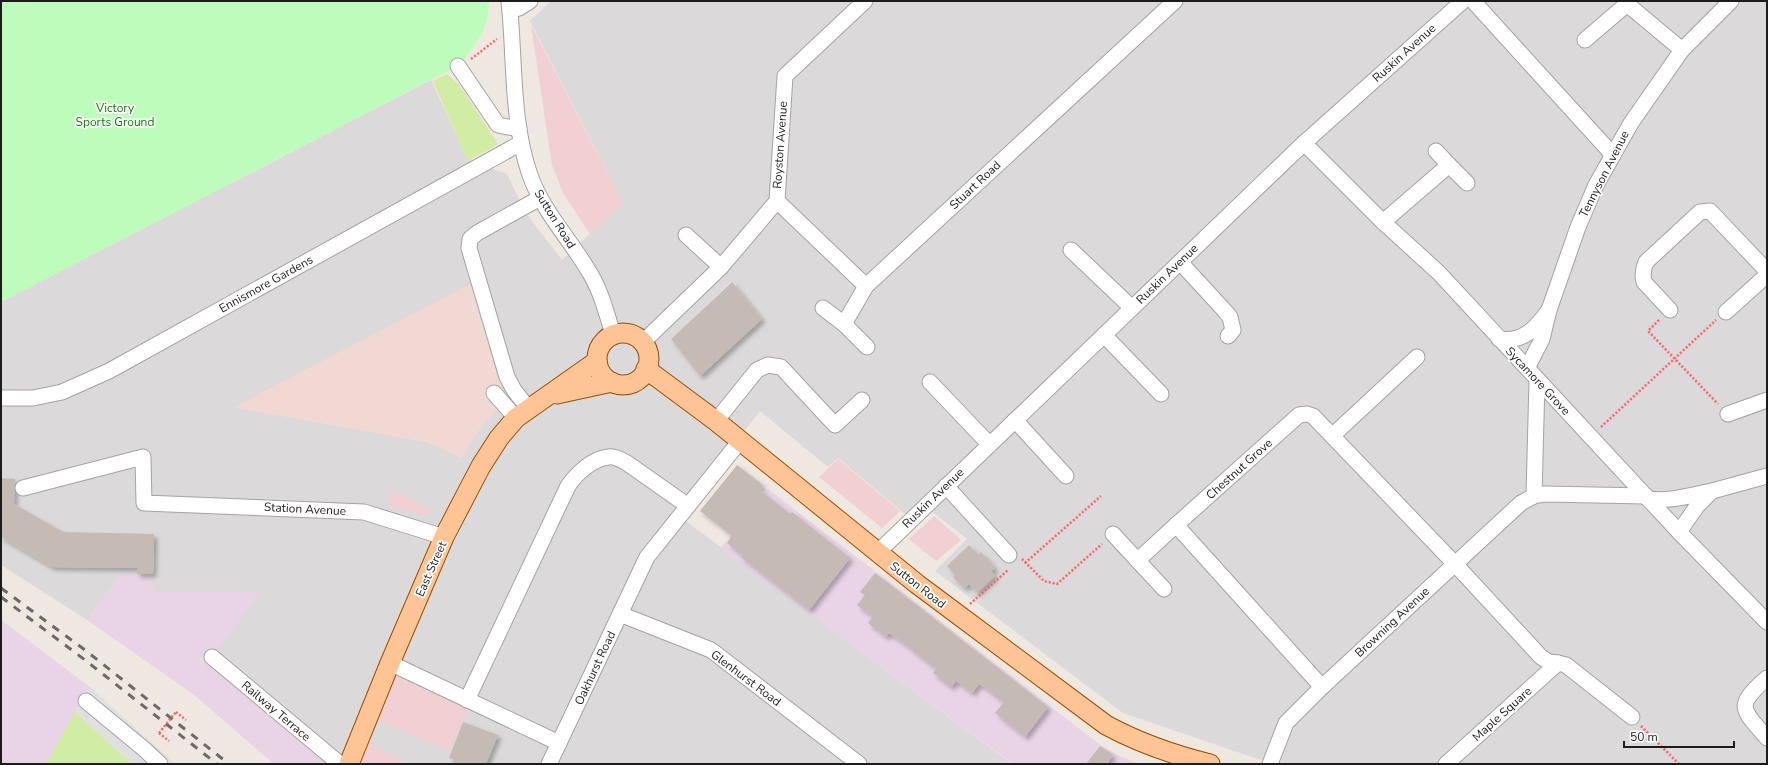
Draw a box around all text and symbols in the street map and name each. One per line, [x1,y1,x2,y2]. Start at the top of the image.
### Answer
street label: Ruskin Avenue [1369,20,1439,86]
park label: Victory Sports Ground [76,100,154,130]
street label: Royston Avenue [769,101,791,189]
street label: Tennyson Avenue [1575,128,1633,220]
street label: Stuart Road [946,157,1004,213]
street label: Sutton Road [531,186,579,252]
street label: Ruskin Avenue [1133,240,1201,308]
street label: Ennismore Gardens [216,251,316,316]
street label: Sycamore Grove [1502,343,1574,419]
street label: Chestnut Grove [1202,435,1276,503]
street label: Ruskin Avenue [899,464,967,532]
street label: Station Avenue [263,499,347,519]
street label: East Street [412,538,451,599]
street label: Sutton Road [887,558,949,612]
street label: Browning Avenue [1351,583,1433,661]
street label: Oakhurst Road [571,628,619,708]
street label: Glenhurst Road [708,646,784,710]
street label: Railway Terrace [238,677,314,745]
street label: Maple Square [1469,683,1535,745]
scale bar [1624,723,1734,749]
text: 50 m [1630,729,1658,745]

